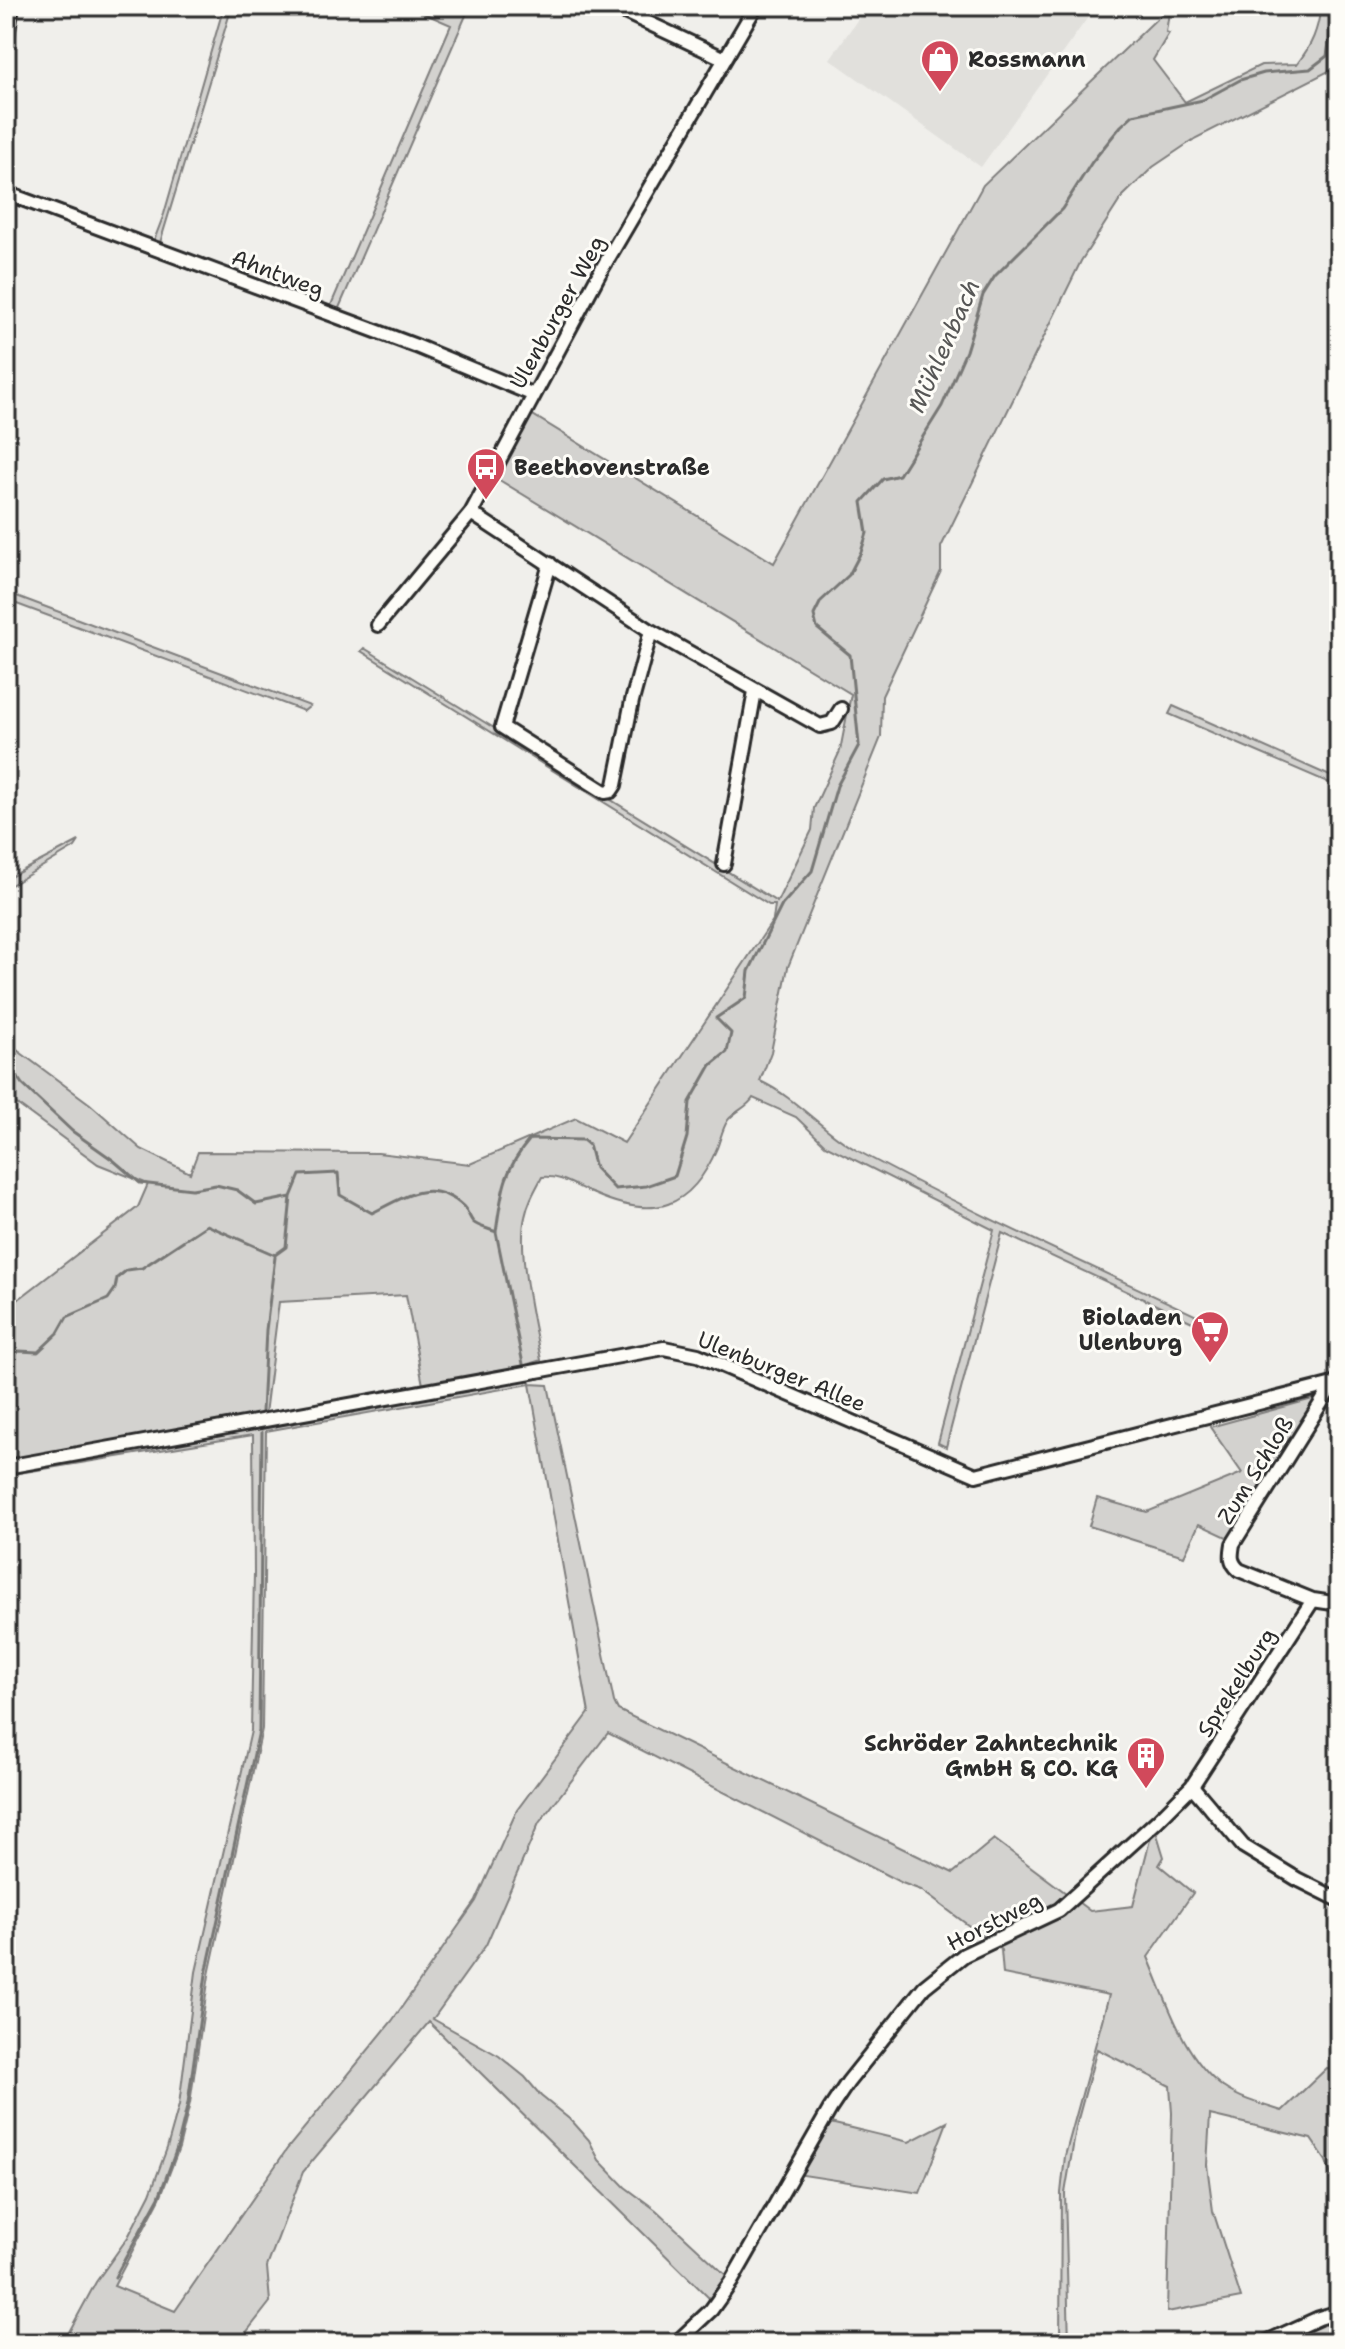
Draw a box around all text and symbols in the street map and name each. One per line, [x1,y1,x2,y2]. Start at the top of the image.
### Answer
shop icon: Rossmann [919,38,961,93]
place label: Rossmann [968,45,1086,74]
street label: Ulenburger Weg [503,230,612,394]
street label: Ahntweg [227,243,328,304]
water label: Mühlenbach [900,274,988,418]
bus stop icon: Beethovenstraße [465,446,507,501]
place label: Beethovenstraße [514,453,710,482]
place label: Bioladen Ulenburg [1078,1303,1182,1357]
supermarket icon: Bioladen Ulenburg [1189,1309,1231,1364]
street label: Ulenburger Allee [693,1325,870,1418]
street label: Zum Schloß [1211,1411,1300,1530]
street label: Sprekelburg [1190,1622,1283,1742]
place label: Schröder Zahntechnik GmbH & CO. KG [864,1729,1118,1783]
building icon: Schröder Zahntechnik GmbH & CO. KG [1125,1735,1167,1790]
street label: Horstweg [942,1885,1047,1958]

